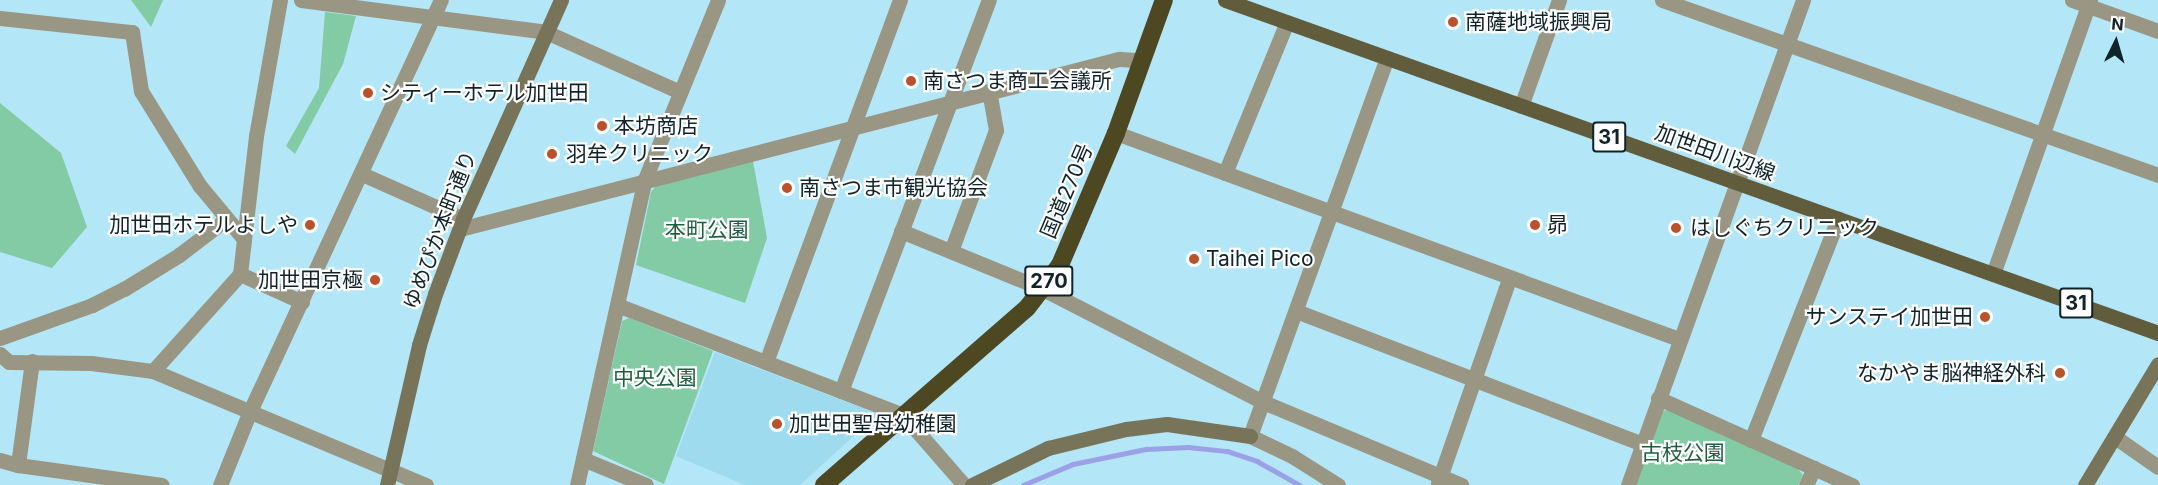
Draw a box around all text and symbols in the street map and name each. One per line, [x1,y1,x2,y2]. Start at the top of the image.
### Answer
place label: 南薩地域振興局 [1465,9,1612,35]
north arrow [2086,12,2146,72]
text: N [2111,14,2125,35]
marker: 南薩地域振興局 [1446,15,1460,29]
place label: 南さつま商工会議所 [923,68,1112,94]
marker: 南さつま商工会議所 [904,74,918,88]
place label: シティーホテル加世田 [380,80,590,106]
marker: シティーホテル加世田 [361,86,375,100]
place label: 本坊商店 [614,113,698,139]
marker: 本坊商店 [595,119,609,133]
road number: 31 [1591,120,1627,154]
street label: 加世田川辺線 [1651,120,1779,186]
street label: 国道270号 [1036,140,1098,242]
place label: 羽牟クリニック [566,141,713,167]
marker: 羽牟クリニック [543,145,561,163]
street label: ゆめぴか本町通り [398,147,482,313]
place label: 南さつま市観光協会 [799,175,988,201]
marker: 南さつま市観光協会 [780,181,794,195]
place label: 加世田ホテルよしや [109,212,298,238]
place label: 昴 [1547,212,1568,238]
place label: はしぐちクリニック [1690,215,1879,241]
park label: 本町公園 [665,217,749,243]
marker: 加世田ホテルよしや [303,218,317,232]
marker: 昴 [1528,218,1542,232]
marker: はしぐちクリニック [1667,219,1685,237]
place label: Taihei Pico [1206,246,1314,272]
marker: Taihei Pico [1187,252,1201,266]
road number: 270 [1024,264,1074,298]
place label: 加世田京極 [258,267,363,293]
marker: 加世田京極 [368,273,382,287]
road number: 31 [2058,286,2094,320]
place label: サンステイ加世田 [1805,304,1973,330]
marker: サンステイ加世田 [1978,310,1992,324]
place label: なかやま脳神経外科 [1857,360,2046,386]
marker: なかやま脳神経外科 [2051,364,2069,382]
park label: 中央公園 [613,365,697,391]
place label: 加世田聖母幼稚園 [789,411,957,437]
marker: 加世田聖母幼稚園 [770,417,784,431]
park label: 古枝公園 [1641,440,1725,466]

